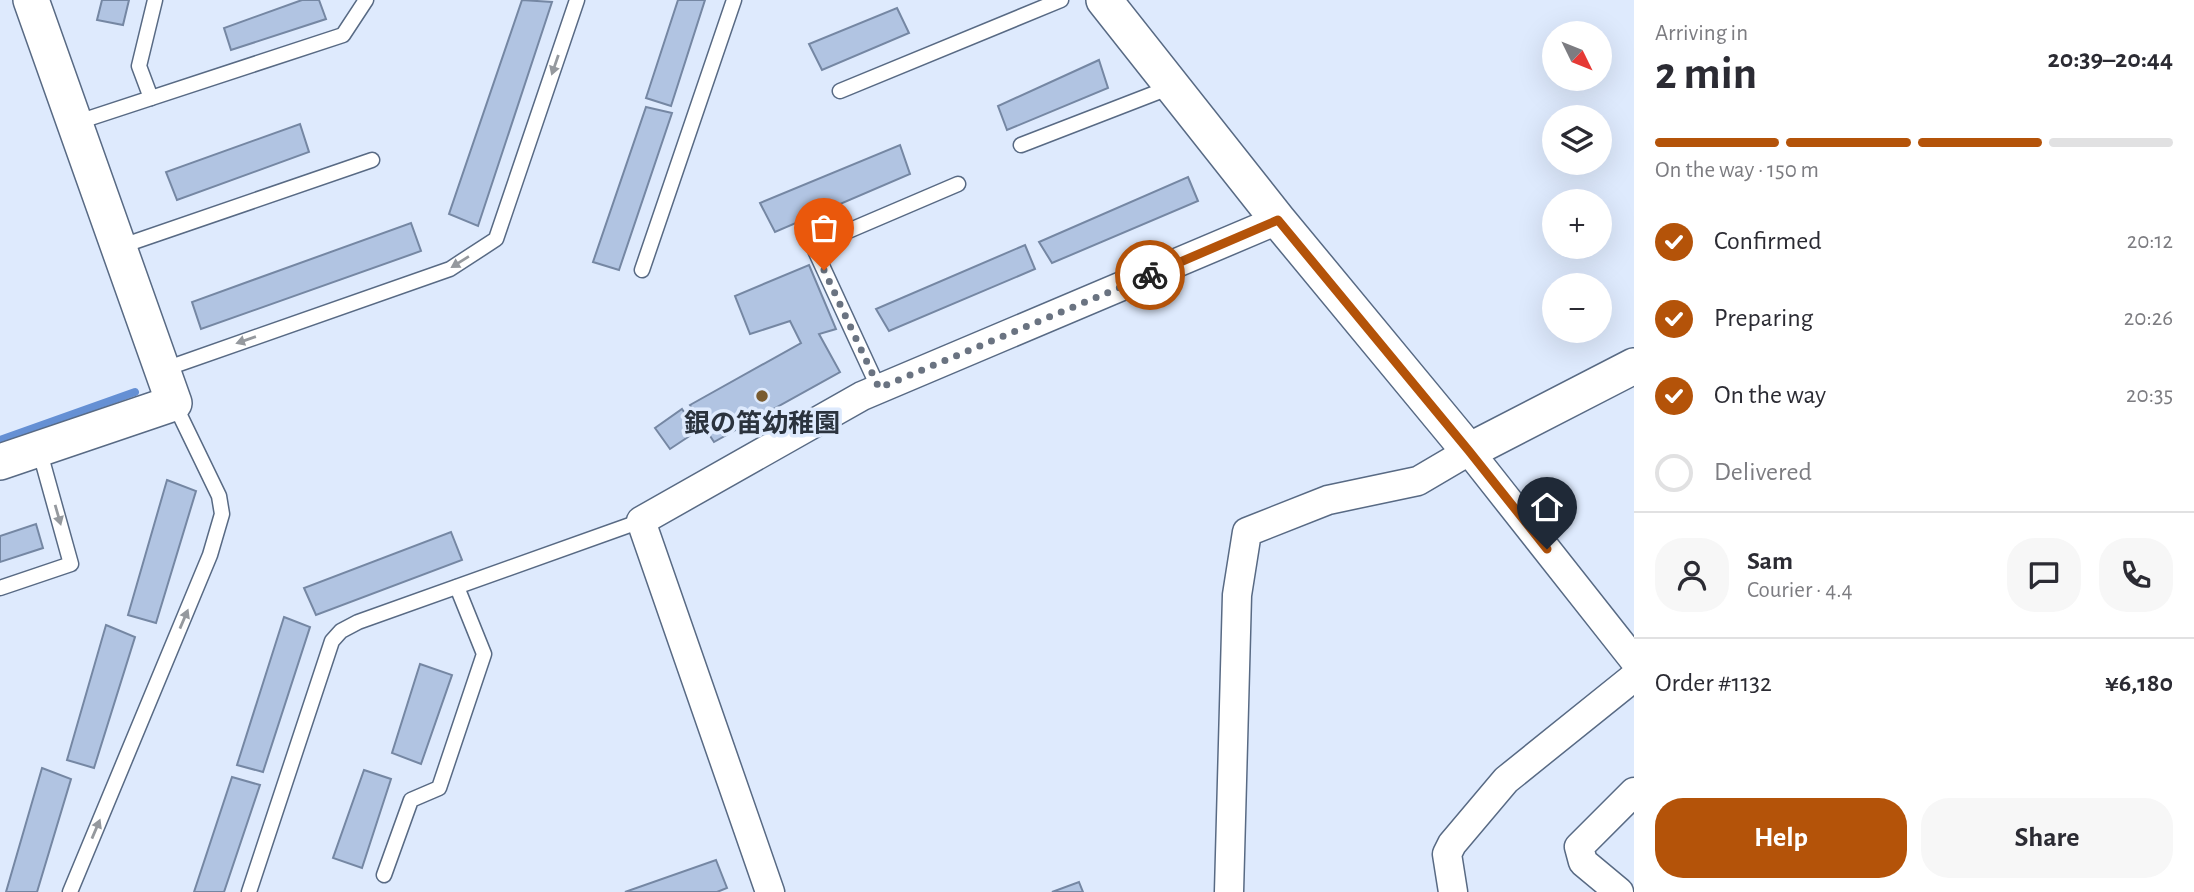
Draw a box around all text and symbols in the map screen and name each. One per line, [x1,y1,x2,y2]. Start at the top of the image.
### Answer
north arrow [1542,21,1612,91]
map controls [1542,21,1612,343]
text: Arriving in [1655,22,1748,45]
text: 20:39–20:44 [2048,46,2173,72]
text: 2 min [1655,51,1757,97]
one-way arrow [549,54,560,75]
button: layers [1542,105,1612,175]
text: On the way · 150 m [1655,159,1819,182]
button: + [1542,189,1612,259]
pin [794,198,854,270]
icon: bag [805,209,843,247]
icon: check [1655,223,1693,261]
text: Confirmed [1714,228,1822,254]
text: 20:12 [2127,230,2173,253]
courier [1115,240,1185,310]
one-way arrow [450,256,470,269]
icon: bike [1131,256,1169,294]
button: − [1542,273,1612,343]
icon: check [1655,300,1693,338]
text: Preparing [1714,305,1813,331]
text: 20:26 [2124,307,2173,330]
one-way arrow [236,335,257,346]
icon: check [1655,377,1693,415]
text: On the way [1714,382,1826,408]
text: 20:35 [2126,384,2173,407]
marker: 銀の笛幼稚園 [754,388,770,404]
place label: 銀の笛幼稚園 [684,409,840,437]
text: Delivered [1714,459,1812,485]
pin [1517,477,1577,549]
icon: home [1528,488,1566,526]
one-way arrow [53,505,63,526]
button: person [1655,538,1729,612]
button: chat [2007,538,2081,612]
button: phone [2099,538,2173,612]
text: Sam [1747,548,1793,574]
text: Courier · 4.4 [1747,579,1853,602]
one-way arrow [178,609,190,629]
text: Order #1132 [1655,670,1772,696]
text: ¥6,180 [2105,670,2173,696]
button: Help [1655,798,1907,878]
button: Share [1921,798,2173,878]
one-way arrow [90,819,102,839]

